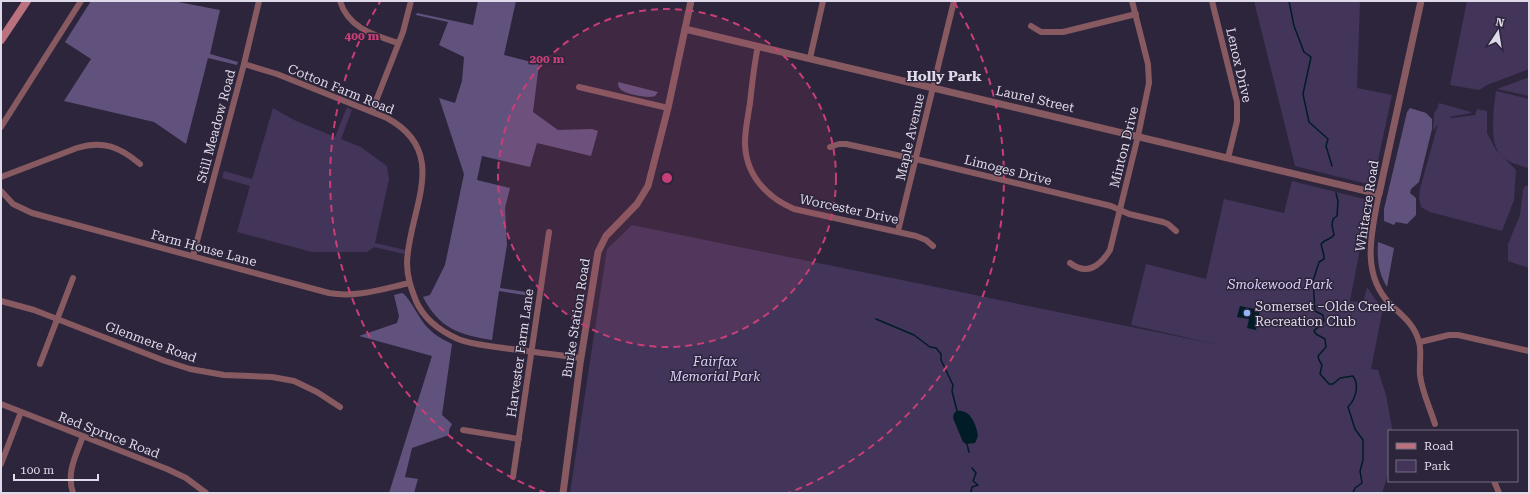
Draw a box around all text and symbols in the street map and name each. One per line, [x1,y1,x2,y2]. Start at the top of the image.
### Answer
north arrow [1478,12,1518,52]
text: N [1494,15,1506,30]
street label: Lenox Drive [1223,26,1255,104]
text: 400 m [345,29,380,43]
text: 200 m [530,52,565,66]
street label: Cotton Farm Road [286,61,397,117]
street label: Still Meadow Road [194,67,239,184]
district label: Holly Park [906,68,982,84]
street label: Laurel Street [994,83,1076,115]
street label: Maple Avenue [893,92,927,182]
street label: Minton Drive [1107,105,1141,189]
street label: Limoges Drive [963,152,1053,188]
street label: Whitacre Road [1352,159,1382,253]
centre of rings [660,171,674,185]
street label: Worcester Drive [798,191,900,227]
street label: Farm House Lane [150,227,258,269]
street label: Burke Station Road [559,257,593,379]
park label: Smokewood Park [1227,277,1333,292]
street label: Harvester Farm Lane [504,288,536,418]
place label: Somerset –Olde Creek Recreation Club [1255,299,1395,329]
marker: Somerset –Olde Creek Recreation Club [1242,308,1252,318]
street label: Glenmere Road [103,319,199,366]
park label: Fairfax Memorial Park [669,354,761,384]
street label: Red Spruce Road [56,409,162,461]
legend [1388,430,1518,482]
text: Road [1424,439,1454,453]
scale bar [14,456,98,482]
text: Park [1424,459,1451,473]
text: 100 m [20,463,54,477]

